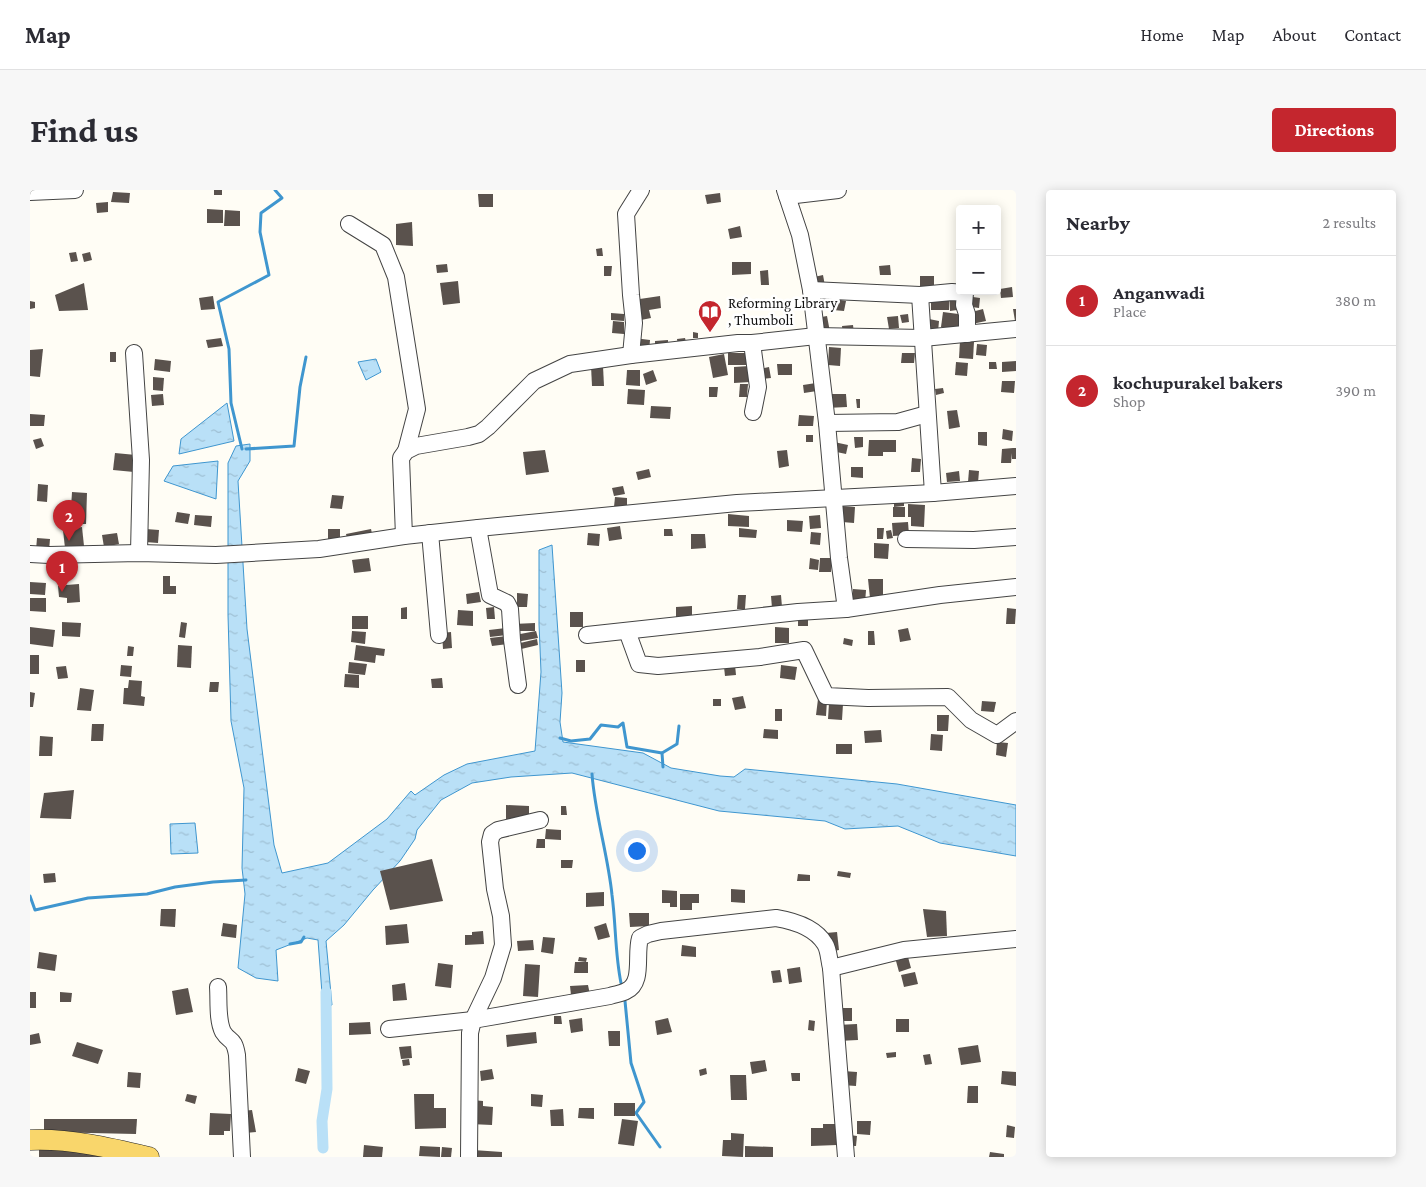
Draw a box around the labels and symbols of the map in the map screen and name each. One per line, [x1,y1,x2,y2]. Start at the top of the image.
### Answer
place label: Reforming Library , Thumboli [728,295,837,328]
library icon: Reforming Library , Thumboli [697,299,723,333]
pin: 2 [53,500,85,541]
pin: 1 [46,551,78,592]
your location [624,838,650,864]

